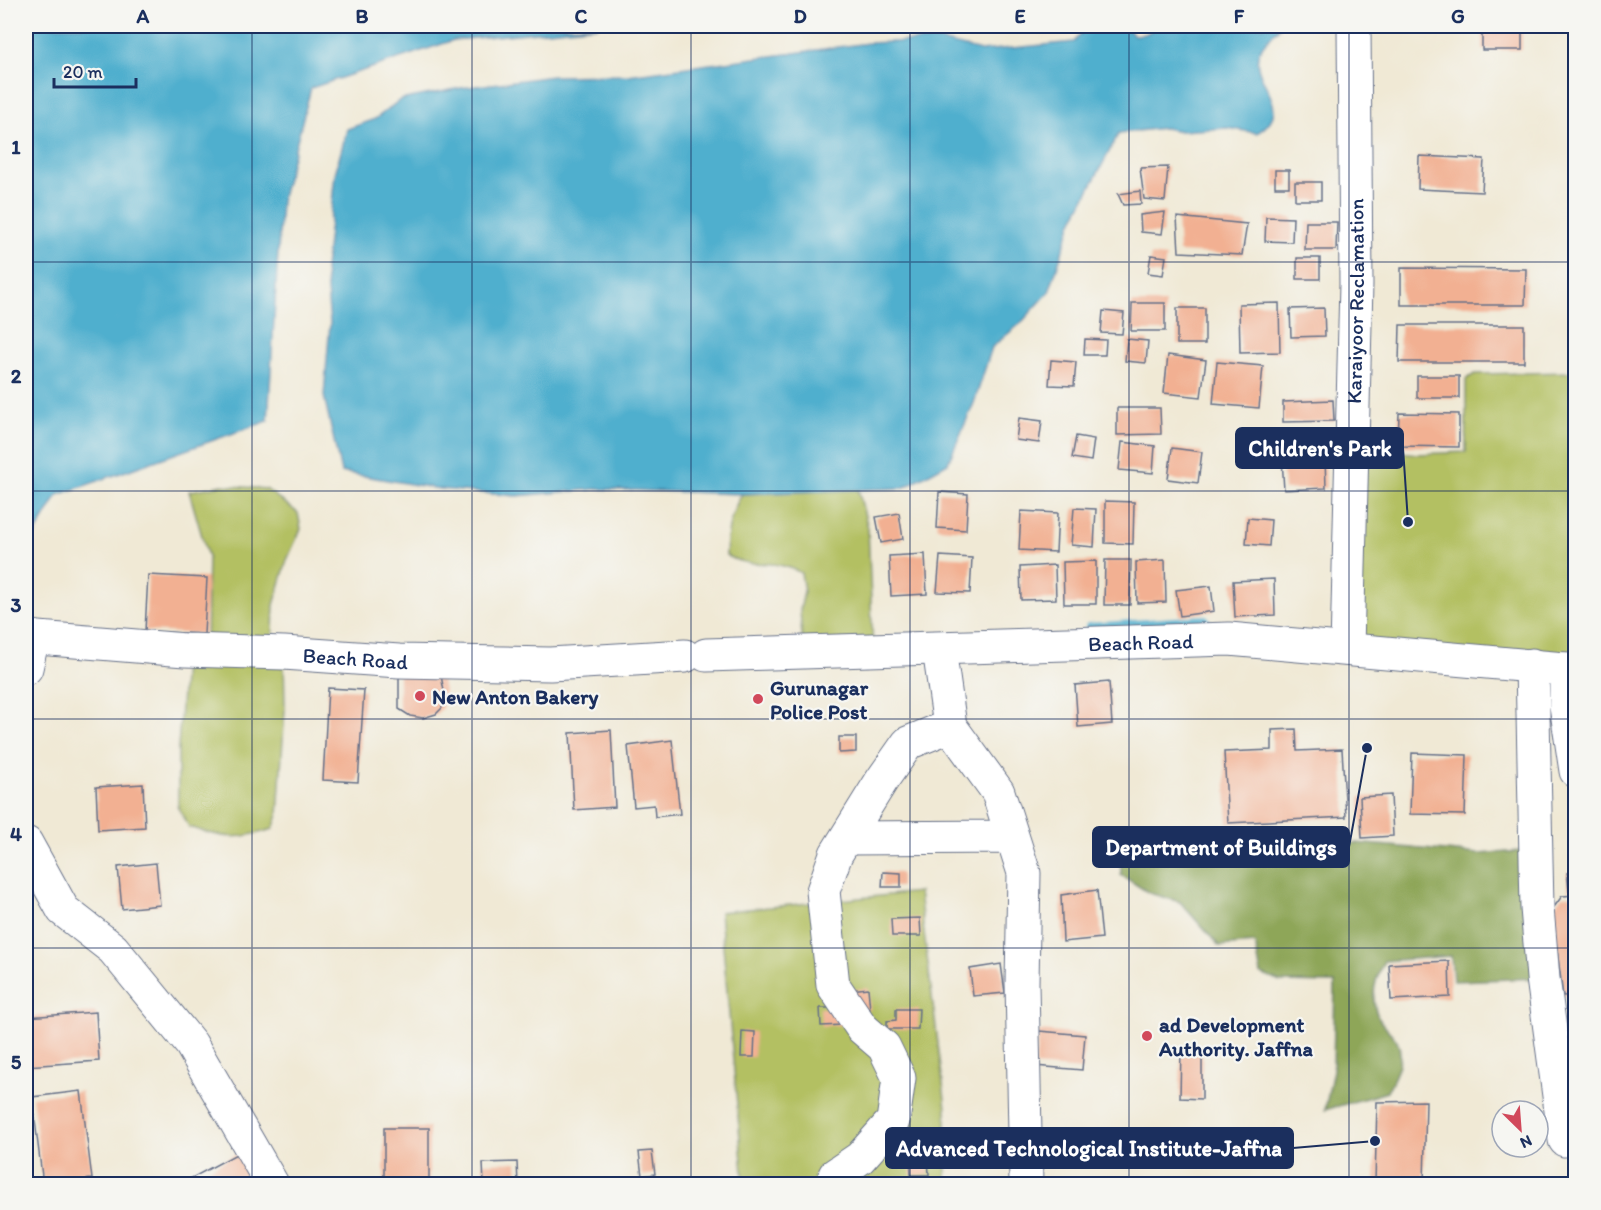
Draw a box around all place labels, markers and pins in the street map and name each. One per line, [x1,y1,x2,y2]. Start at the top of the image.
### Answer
callout: Children's Park [1236,428,1403,468]
place label: Gurunagar Police Post [770,675,869,724]
place label: New Anton Bakery [432,684,599,710]
marker: New Anton Bakery [413,689,427,703]
marker: Gurunagar Police Post [751,692,765,706]
callout: Department of Buildings [1093,827,1349,867]
place label: ad Development Authority. Jaffna [1158,1012,1313,1062]
marker: ad Development Authority. Jaffna [1140,1029,1154,1043]
callout: Advanced Technological Institute-Jaffna [886,1128,1293,1168]

